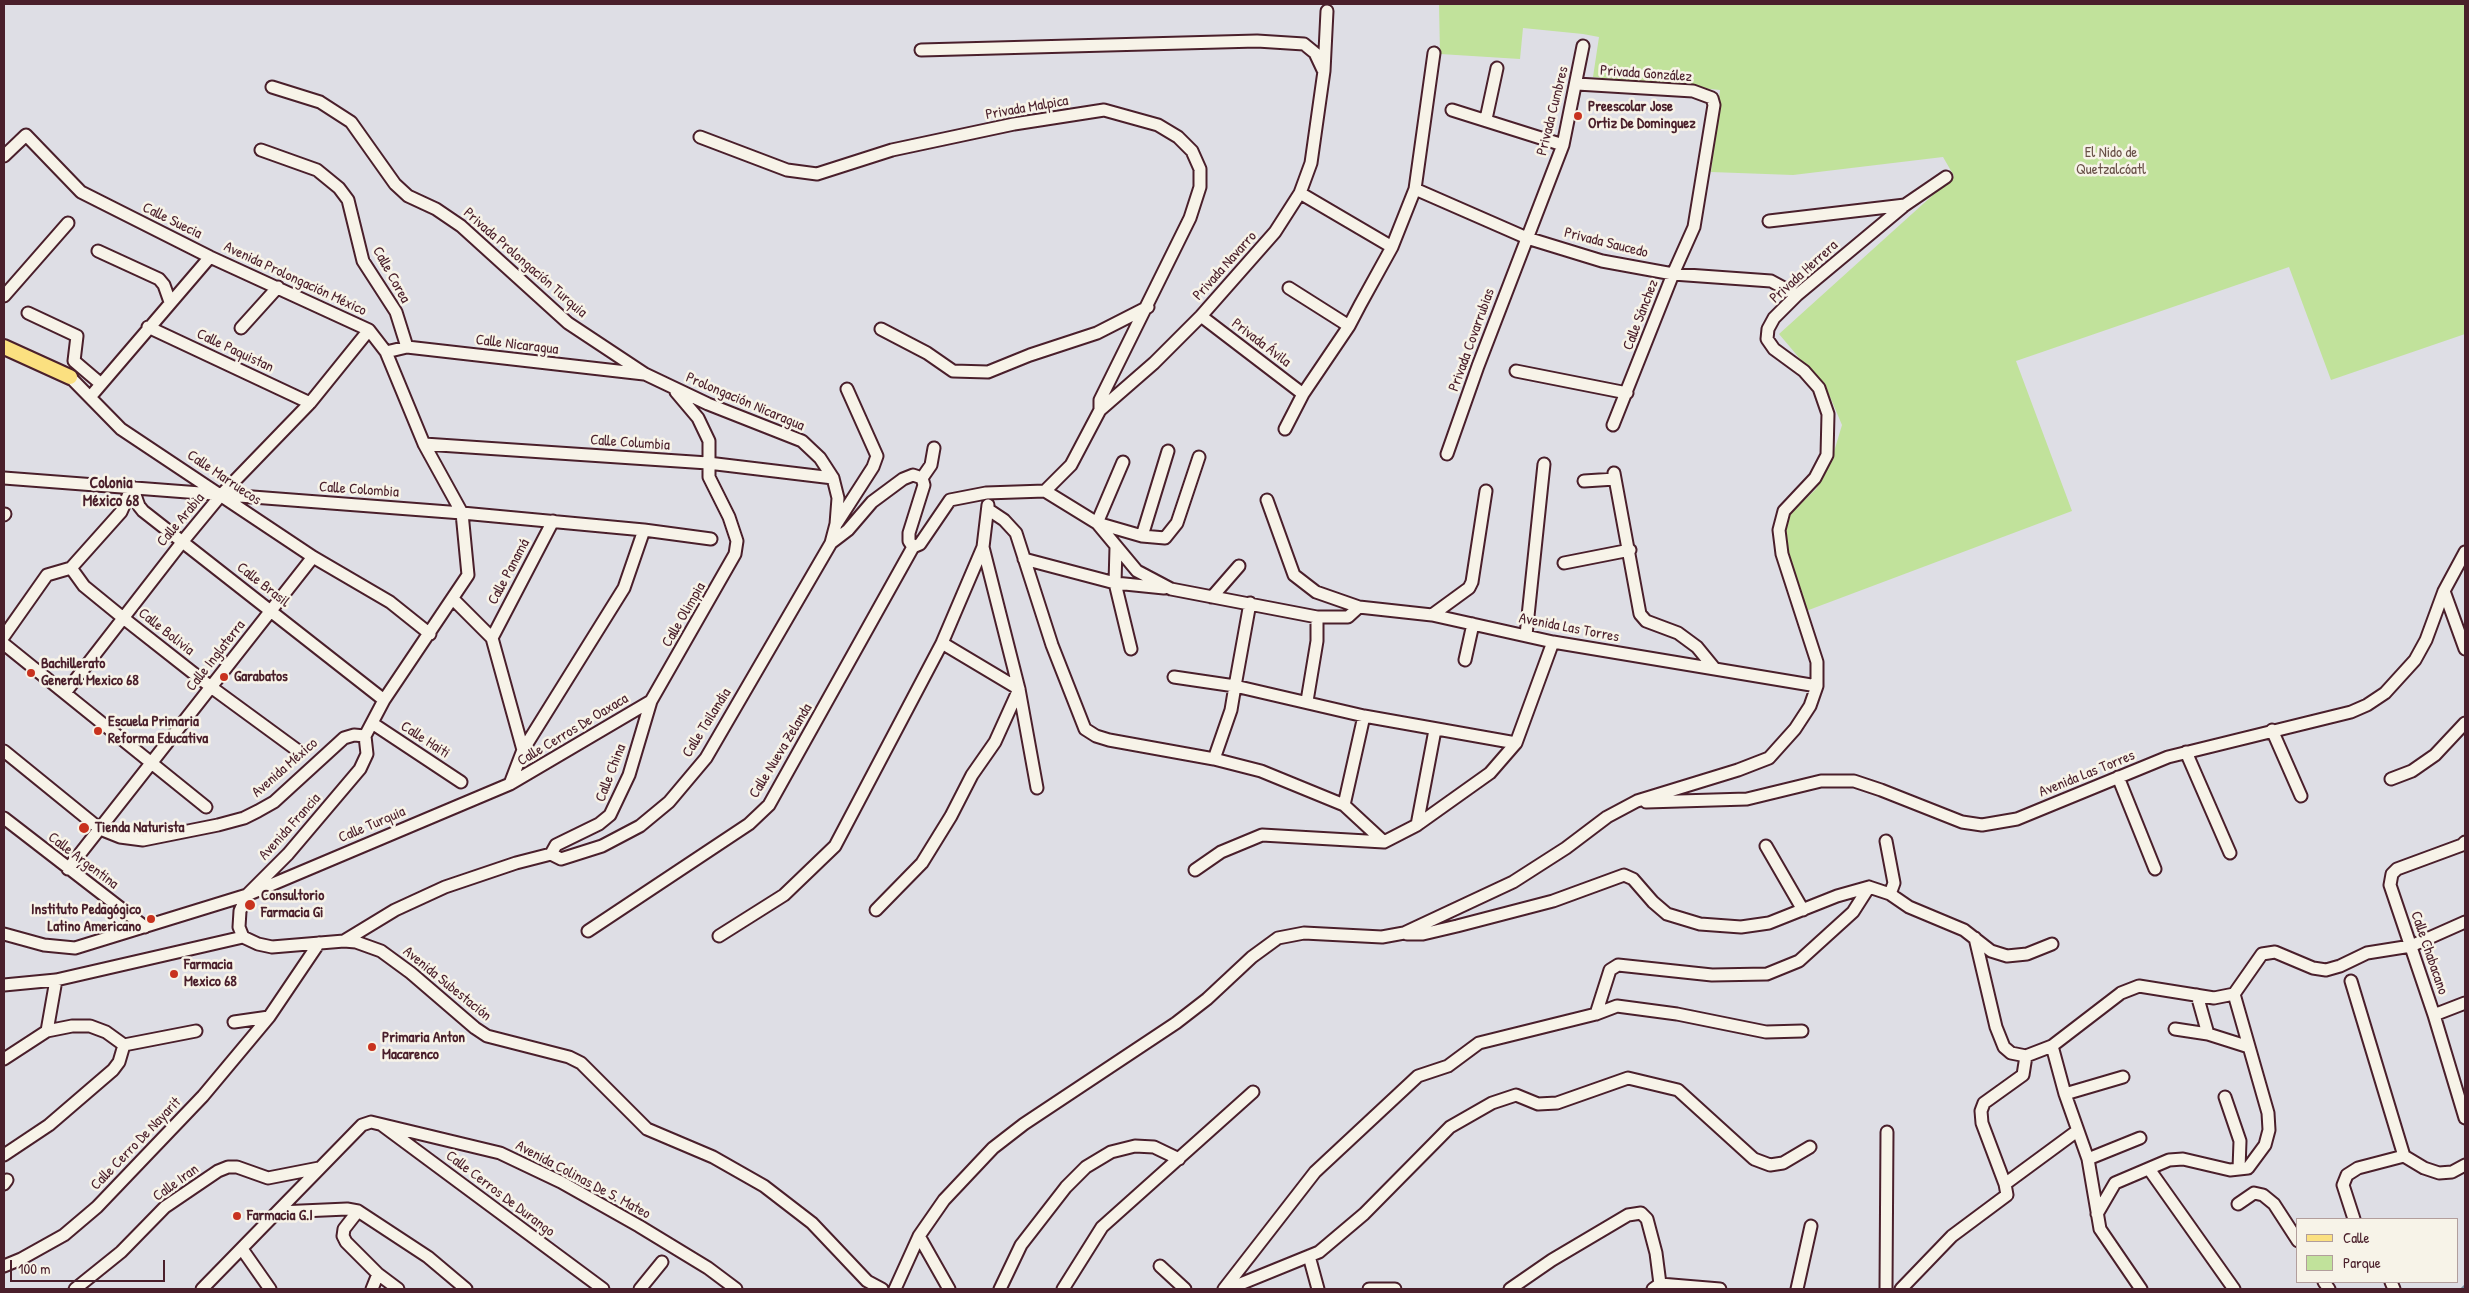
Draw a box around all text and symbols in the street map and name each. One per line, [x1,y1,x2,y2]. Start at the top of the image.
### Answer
street label: Privada González [1599,62,1693,86]
street label: Privada Cumbres [1533,64,1573,158]
street label: Privada Malpica [984,92,1070,124]
place label: Preescolar Jose Ortiz De Dominguez [1588,98,1696,133]
marker: Preescolar Jose Ortiz De Dominguez [1572,110,1584,122]
park label: El Nido de Quetzalcóatl [2076,144,2146,179]
street label: Calle Suecia [139,199,205,243]
street label: Privada Prolongación Turquia [459,204,591,322]
street label: Privada Saucedo [1562,224,1650,262]
street label: Privada Navarro [1189,228,1261,304]
street label: Privada Herrera [1766,237,1842,307]
street label: Avenida Prolongación México [221,238,369,320]
street label: Calle Corea [368,244,414,306]
street label: Calle Sánchez [1619,277,1663,353]
street label: Privada Covarrubias [1445,286,1499,394]
street label: Privada Ávila [1228,315,1294,371]
street label: Calle Paquistan [194,325,276,377]
street label: Calle Nicaragua [475,331,559,359]
street label: Prolongación Nicaragua [683,369,807,435]
street label: Calle Columbia [590,431,670,455]
street label: Calle Marruecos [183,447,265,509]
district label: Colonia México 68 [83,474,139,512]
street label: Calle Colombia [319,478,399,502]
street label: Calle Arabia [153,490,209,550]
street label: Calle Panamá [484,536,534,608]
street label: Calle Brasil [233,559,293,611]
street label: Calle Olimpia [658,580,710,650]
street label: Calle Bolivia [134,605,198,659]
street label: Avenida Las Torres [1517,609,1621,647]
street label: Calle Inglaterra [183,617,249,695]
place label: Bachillerato General Mexico 68 [41,655,139,690]
marker: Bachillerato General Mexico 68 [25,667,37,679]
place label: Garabatos [234,668,288,686]
marker: Garabatos [218,671,230,683]
street label: Calle Tailandia [679,685,735,761]
street label: Calle Cerros De Oaxaca [514,690,632,770]
street label: Calle Nueva Zelanda [746,700,816,802]
place label: Escuela Primaria Reforma Educativa [108,713,208,748]
street label: Calle Haiti [397,718,453,762]
marker: Escuela Primaria Reforma Educativa [92,725,104,737]
street label: Avenida México [248,734,322,802]
street label: Calle China [592,742,630,804]
street label: Avenida Las Torres [2037,747,2137,801]
street label: Avenida Francia [255,790,325,864]
street label: Calle Turquia [336,803,408,847]
place label: Tienda Naturista [95,819,184,837]
marker: Tienda Naturista [77,821,91,835]
street label: Calle Argentina [44,829,122,893]
place label: Consultorio Farmacia Gi [261,887,324,922]
marker: Consultorio Farmacia Gi [243,898,257,912]
place label: Instituto Pedagógico Latino Americano [31,901,141,936]
street label: Calle Chabacano [2406,909,2452,997]
marker: Instituto Pedagógico Latino Americano [145,913,157,925]
street label: Avenida Subestación [399,943,495,1025]
place label: Farmacia Mexico 68 [184,956,237,991]
marker: Farmacia Mexico 68 [168,968,180,980]
place label: Primaria Anton Macarenco [382,1029,465,1064]
marker: Primaria Anton Macarenco [366,1041,378,1053]
street label: Calle Cerro De Nayarit [87,1094,185,1194]
street label: Avenida Colinas De S. Mateo [512,1137,654,1223]
street label: Calle Cerros De Durango [442,1147,558,1241]
street label: Calle Iran [150,1160,202,1206]
place label: Farmacia G.I [247,1207,313,1225]
marker: Farmacia G.I [231,1210,243,1222]
legend [2296,1218,2459,1283]
text: Calle [2343,1227,2370,1248]
scale bar [12,1250,168,1282]
text: Parque [2343,1252,2381,1273]
text: 100 m [18,1258,51,1279]

